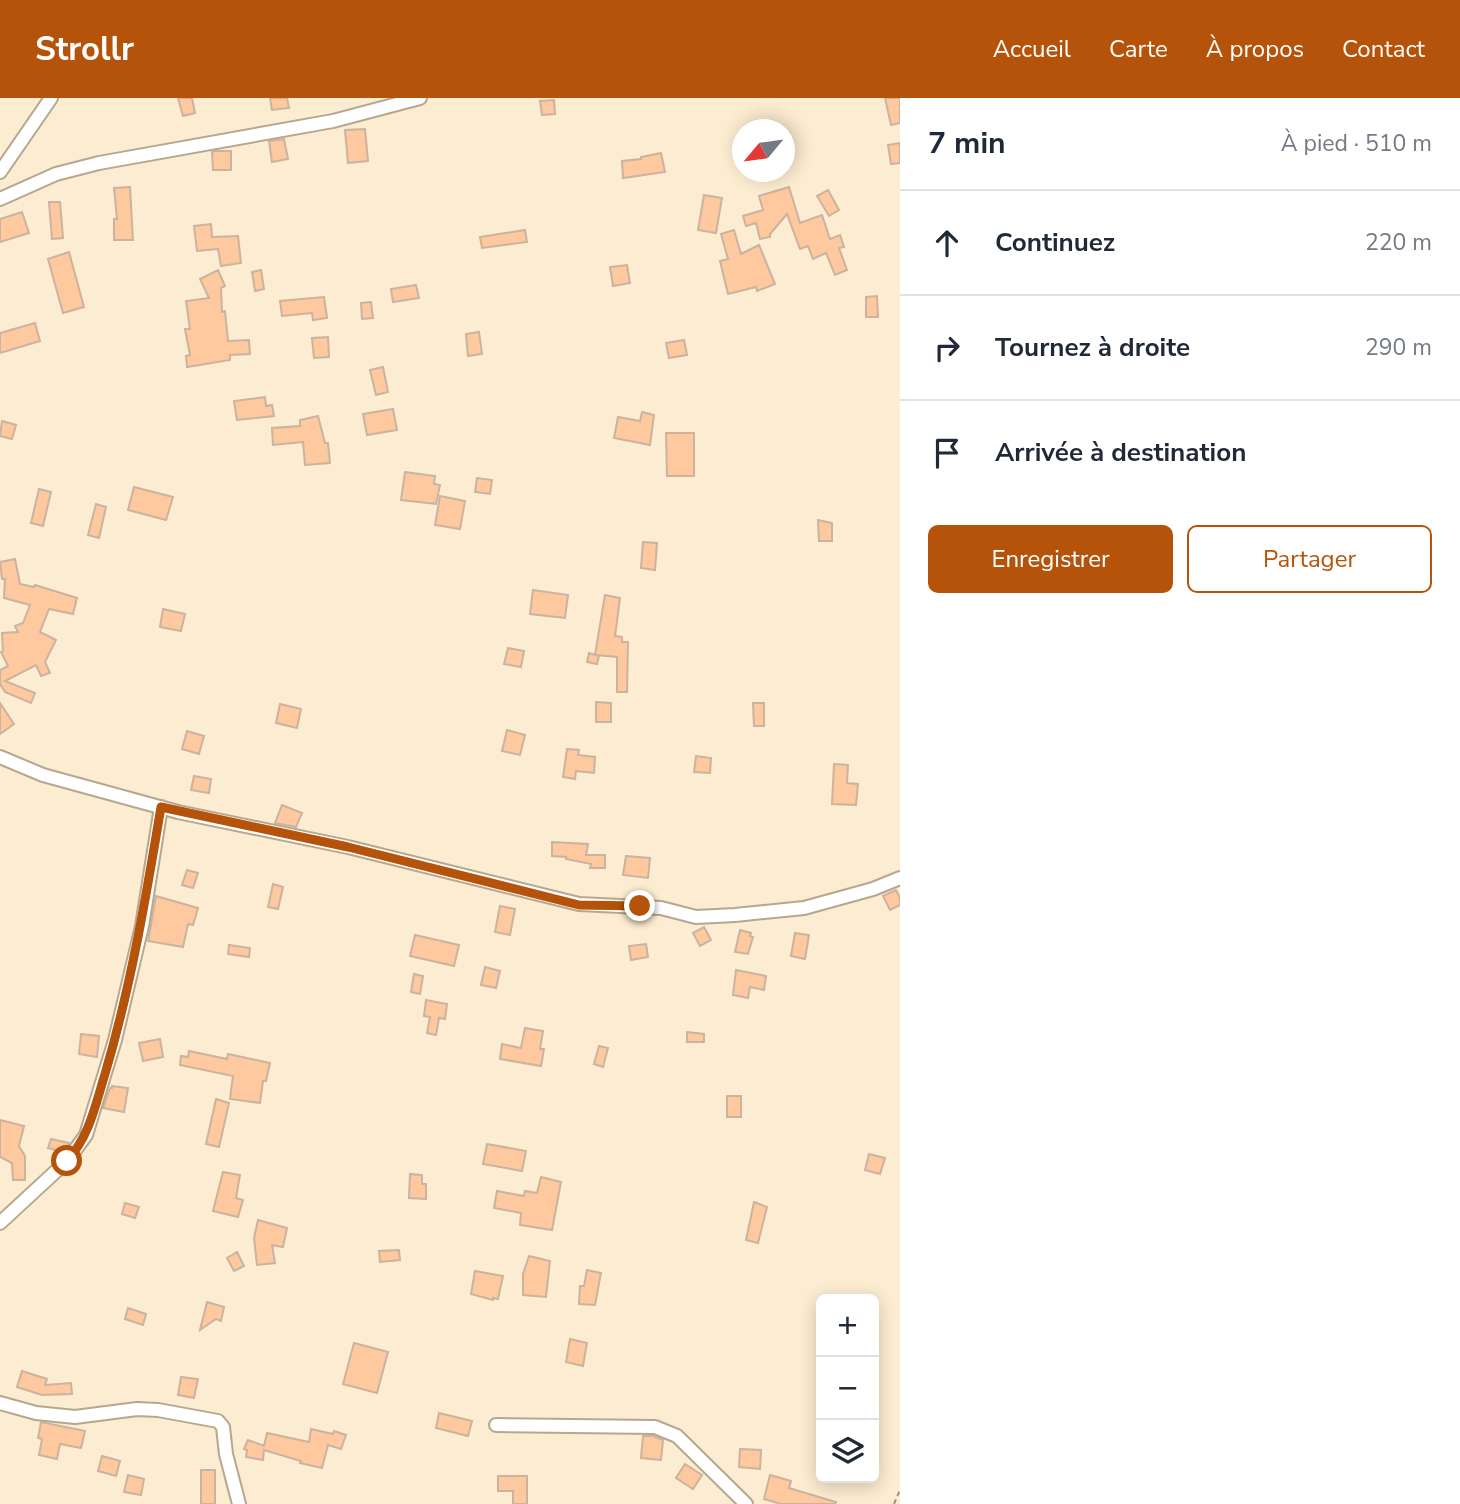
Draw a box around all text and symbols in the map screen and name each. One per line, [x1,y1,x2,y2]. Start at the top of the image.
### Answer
text: Strollr [35,27,134,72]
text: Accueil [993,33,1071,65]
text: Carte [1109,33,1168,65]
text: À propos [1206,33,1304,65]
text: Contact [1342,33,1425,65]
north arrow [732,119,795,182]
text: 7 min [928,123,1006,164]
text: À pied · 510 m [1281,128,1432,159]
icon: ahead [928,224,966,262]
text: Continuez [995,225,1115,260]
text: 220 m [1365,227,1432,258]
icon: right [928,329,966,367]
text: Tournez à droite [995,330,1190,365]
text: 290 m [1365,332,1432,363]
icon: arrive [928,434,966,472]
text: Arrivée à destination [995,435,1246,470]
button: Enregistrer [928,525,1173,593]
button: Partager [1187,525,1432,593]
route end [624,890,655,921]
route start [51,1145,82,1176]
map controls [816,1294,879,1483]
button: + [816,1294,879,1357]
button: − [816,1357,879,1420]
button: layers [816,1420,879,1483]

